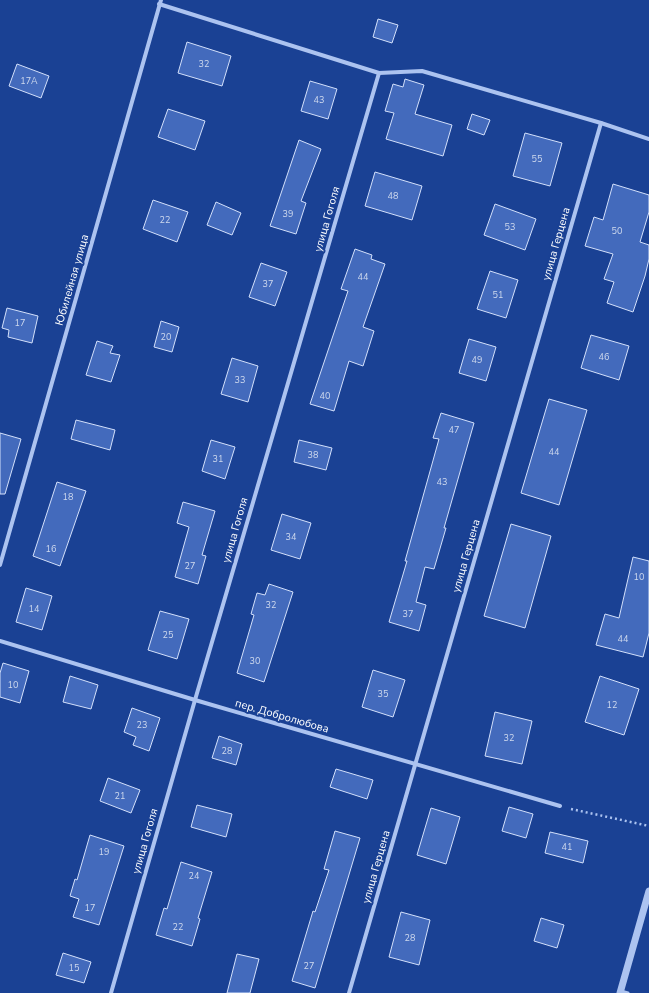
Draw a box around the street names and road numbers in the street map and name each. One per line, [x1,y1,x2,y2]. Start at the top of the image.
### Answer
street label: улица Гоголя [310,184,344,254]
street label: улица Герцена [538,206,574,282]
street label: Юбилейная улица [52,233,92,327]
street label: улица Гоголя [218,495,252,565]
street label: улица Герцена [448,518,484,594]
street label: пер. Добролюбова [233,695,331,737]
street label: улица Гоголя [128,806,162,876]
street label: улица Герцена [358,829,394,905]

